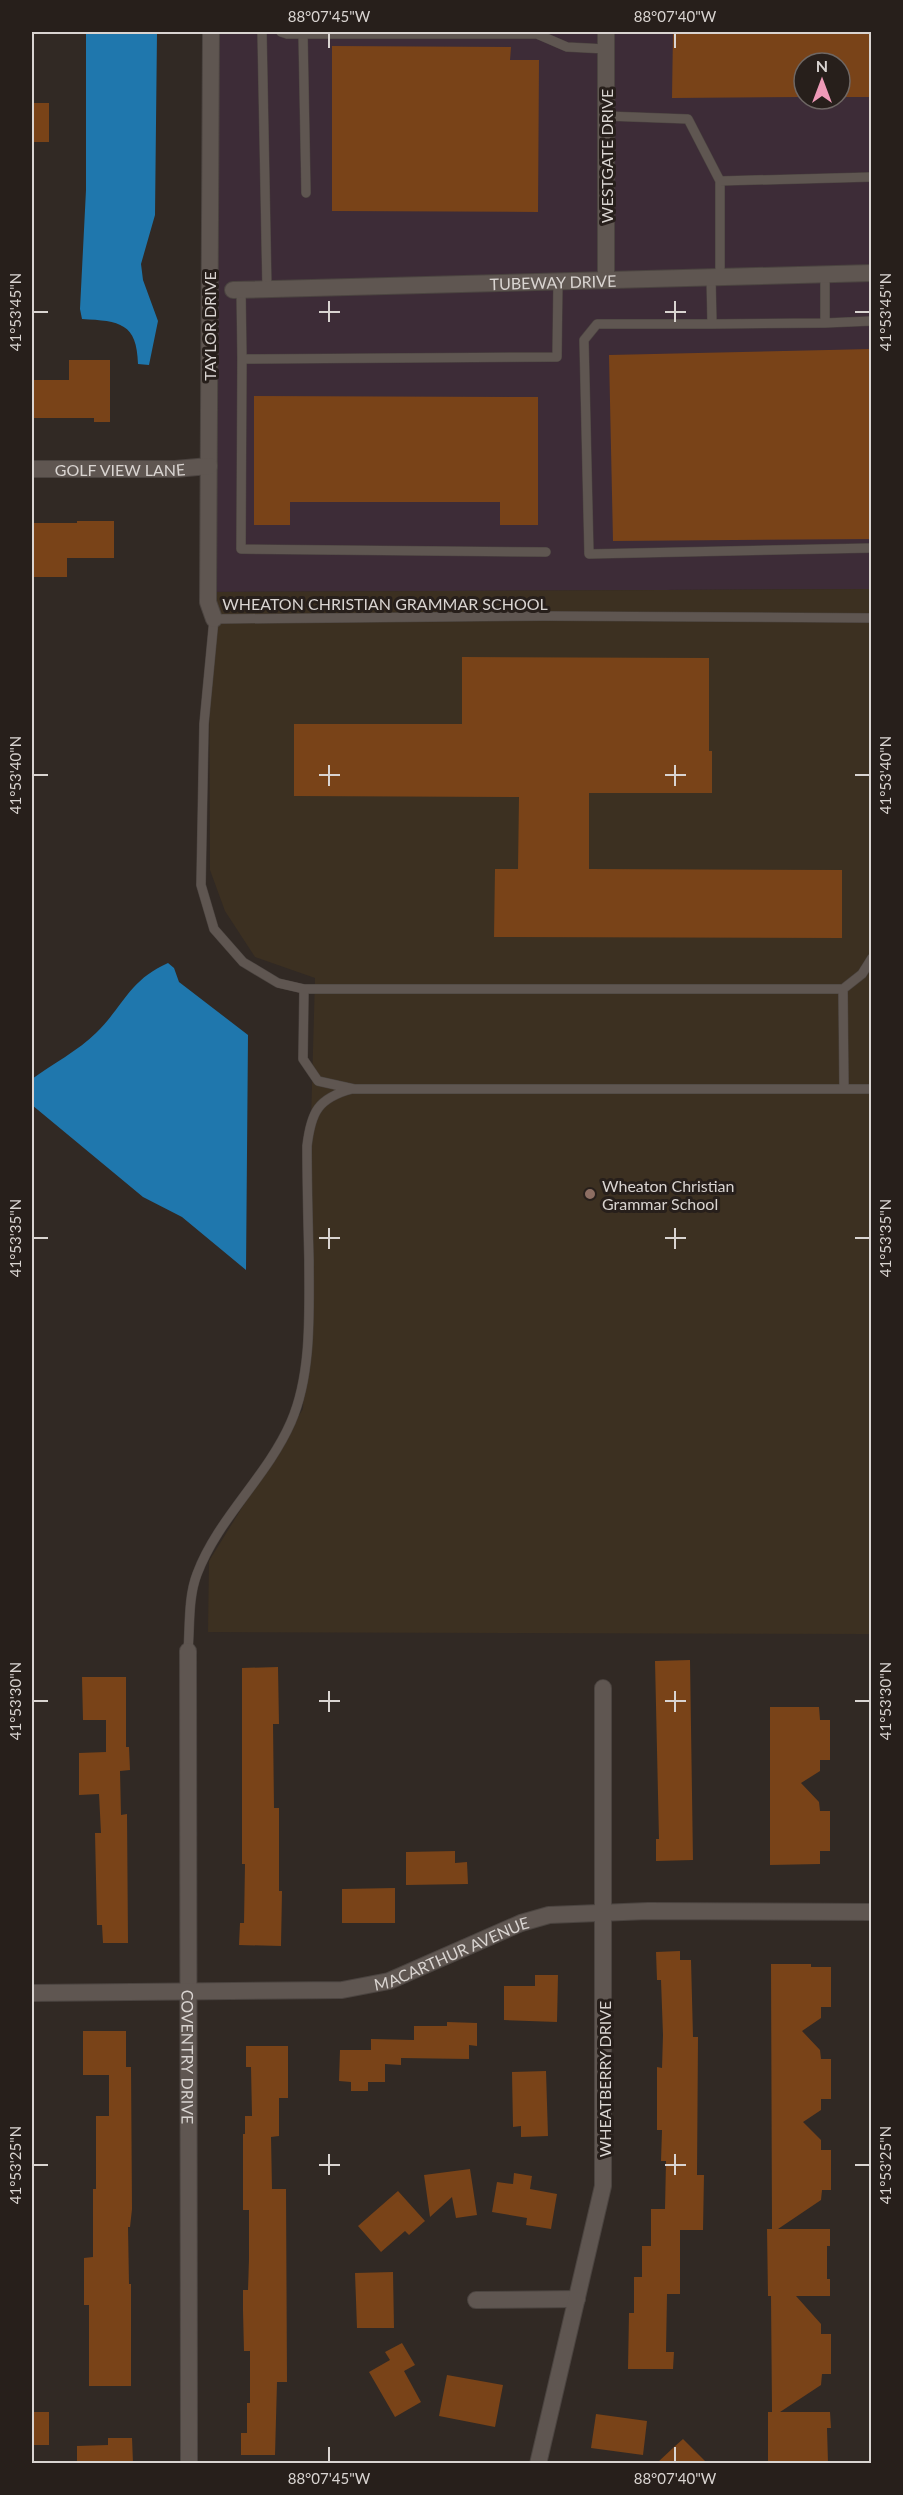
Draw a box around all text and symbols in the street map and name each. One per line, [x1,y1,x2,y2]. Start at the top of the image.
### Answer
text: 88°07'45"W [288,7,371,25]
text: 88°07'40"W [634,7,717,25]
north arrow [792,51,852,111]
text: N [816,56,828,75]
street label: WESTGATE DRIVE [597,89,616,223]
street label: TUBEWAY DRIVE [489,270,616,293]
street label: TAYLOR DRIVE [200,271,219,381]
text: 41°53'45"N [6,273,24,351]
text: 41°53'45"N [876,273,894,351]
street label: GOLF VIEW LANE [55,459,186,479]
street label: WHEATON CHRISTIAN GRAMMAR SCHOOL [222,594,548,613]
text: 41°53'40"N [6,736,24,814]
text: 41°53'40"N [876,736,894,814]
place label: Wheaton Christian Grammar School [602,1176,734,1213]
marker: Wheaton Christian Grammar School [583,1187,597,1201]
text: 41°53'35"N [6,1199,24,1277]
text: 41°53'35"N [876,1199,894,1277]
text: 41°53'30"N [6,1662,24,1740]
text: 41°53'30"N [876,1662,894,1740]
street label: MACARTHUR AVENUE [372,1912,531,1993]
street label: COVENTRY DRIVE [179,1990,198,2124]
street label: WHEATBERRY DRIVE [595,2001,614,2157]
text: 41°53'25"N [6,2126,24,2204]
text: 41°53'25"N [876,2126,894,2204]
text: 88°07'45"W [288,2469,371,2487]
text: 88°07'40"W [634,2469,717,2487]

